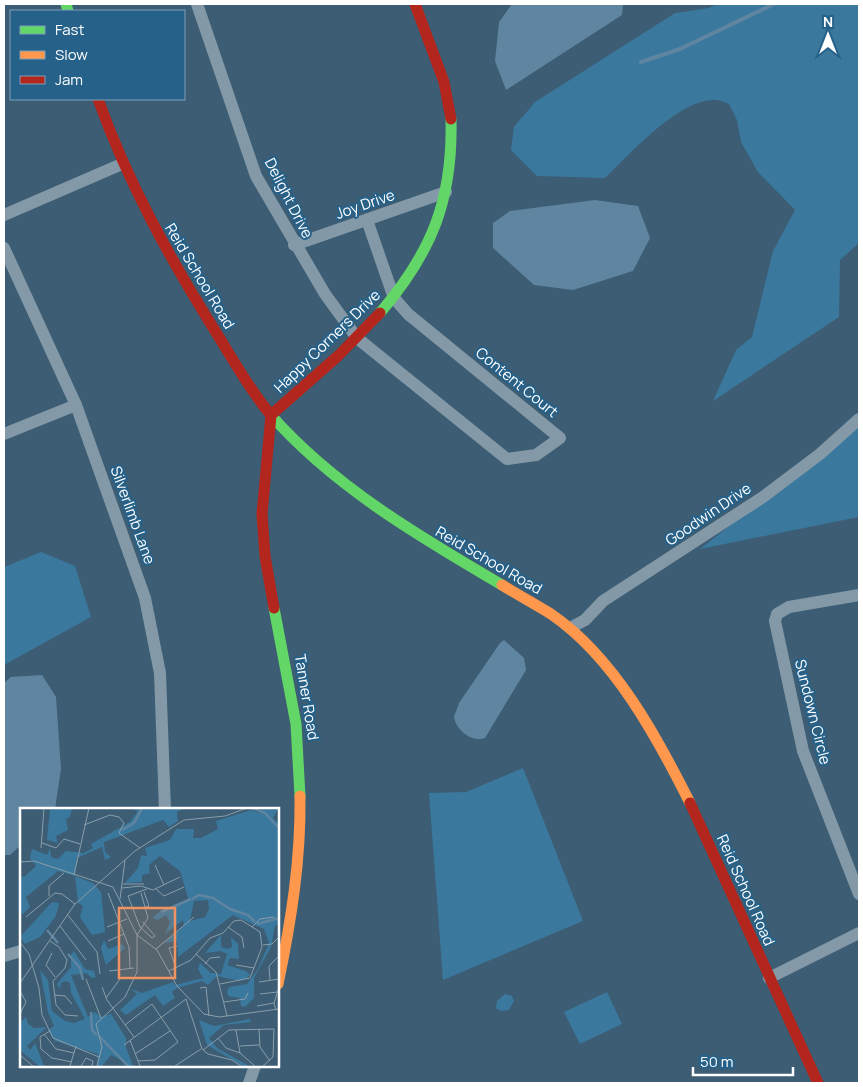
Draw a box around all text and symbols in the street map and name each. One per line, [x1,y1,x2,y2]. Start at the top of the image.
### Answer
legend [10,10,185,100]
north arrow [803,10,853,60]
text: N [823,12,833,31]
text: Fast [55,19,84,40]
text: Slow [55,44,88,65]
text: Jam [55,69,83,90]
street label: Delight Drive [260,154,318,242]
street label: Joy Drive [332,184,398,224]
street label: Reid School Road [160,219,240,333]
street label: Happy Corners Drive [269,284,385,397]
street label: Content Court [471,342,563,422]
street label: Silverlimb Lane [106,463,161,567]
street label: Goodwin Drive [661,477,755,550]
street label: Reid School Road [432,521,546,599]
street label: Tanner Road [290,653,324,741]
street label: Sundown Circle [790,657,836,767]
inset map [20,808,279,1067]
street label: Reid School Road [712,831,780,949]
scale bar [693,1044,793,1076]
text: 50 m [700,1051,734,1072]

